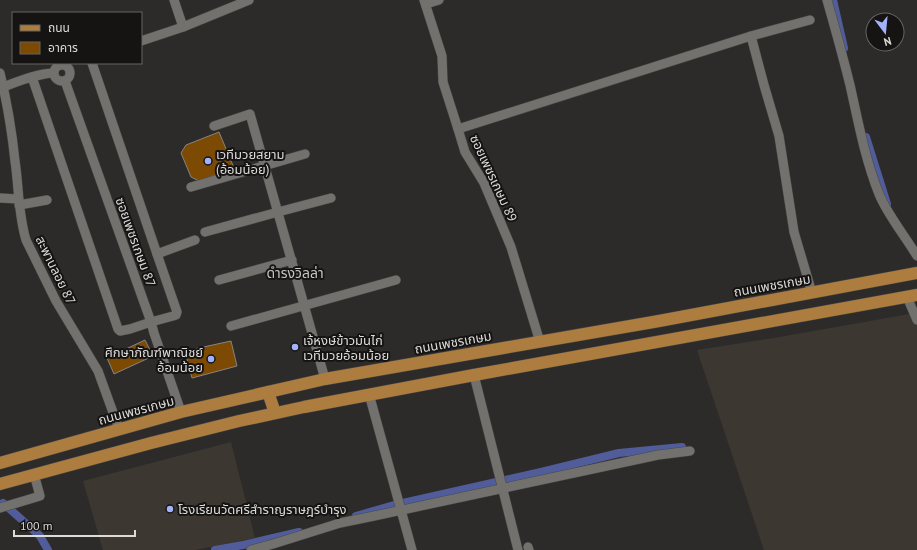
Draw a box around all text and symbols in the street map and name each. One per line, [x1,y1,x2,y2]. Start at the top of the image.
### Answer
legend [12,12,142,64]
north arrow [865,12,905,52]
text: ถนน [48,20,70,35]
text: N [882,34,893,49]
text: อาคาร [48,40,78,55]
street label: ซอยเพชรเกษม 89 [466,132,521,224]
place label: เวทีมวยสยาม (อ้อมน้อย) [216,146,285,178]
marker: เวทีมวยสยาม (อ้อมน้อย) [203,156,213,166]
street label: ซอยเพชรเกษม 87 [111,195,160,289]
street label: สะพานลอย 87 [32,233,79,307]
district label: ดำรงวิลล่า [266,264,324,282]
street label: ถนนเพชรเกษม [732,270,812,301]
street label: ถนนเพชรเกษม [413,327,493,358]
place label: เจ้หงษ์ข้าวมันไก่ เวทีมวยอ้อมน้อย [303,332,389,364]
marker: เจ้หงษ์ข้าวมันไก่ เวทีมวยอ้อมน้อย [290,342,300,352]
place label: ศึกษาภัณฑ์พาณิชย์ อ้อมน้อย [105,344,203,376]
marker: ศึกษาภัณฑ์พาณิชย์ อ้อมน้อย [206,354,216,364]
street label: ถนนเพชรเกษม [96,392,176,429]
place label: โรงเรียนวัดศรีสําราญราษฎร์บํารุง [178,501,347,518]
marker: โรงเรียนวัดศรีสําราญราษฎร์บํารุง [165,504,175,514]
scale bar [14,512,135,538]
text: 100 m [20,518,53,533]

